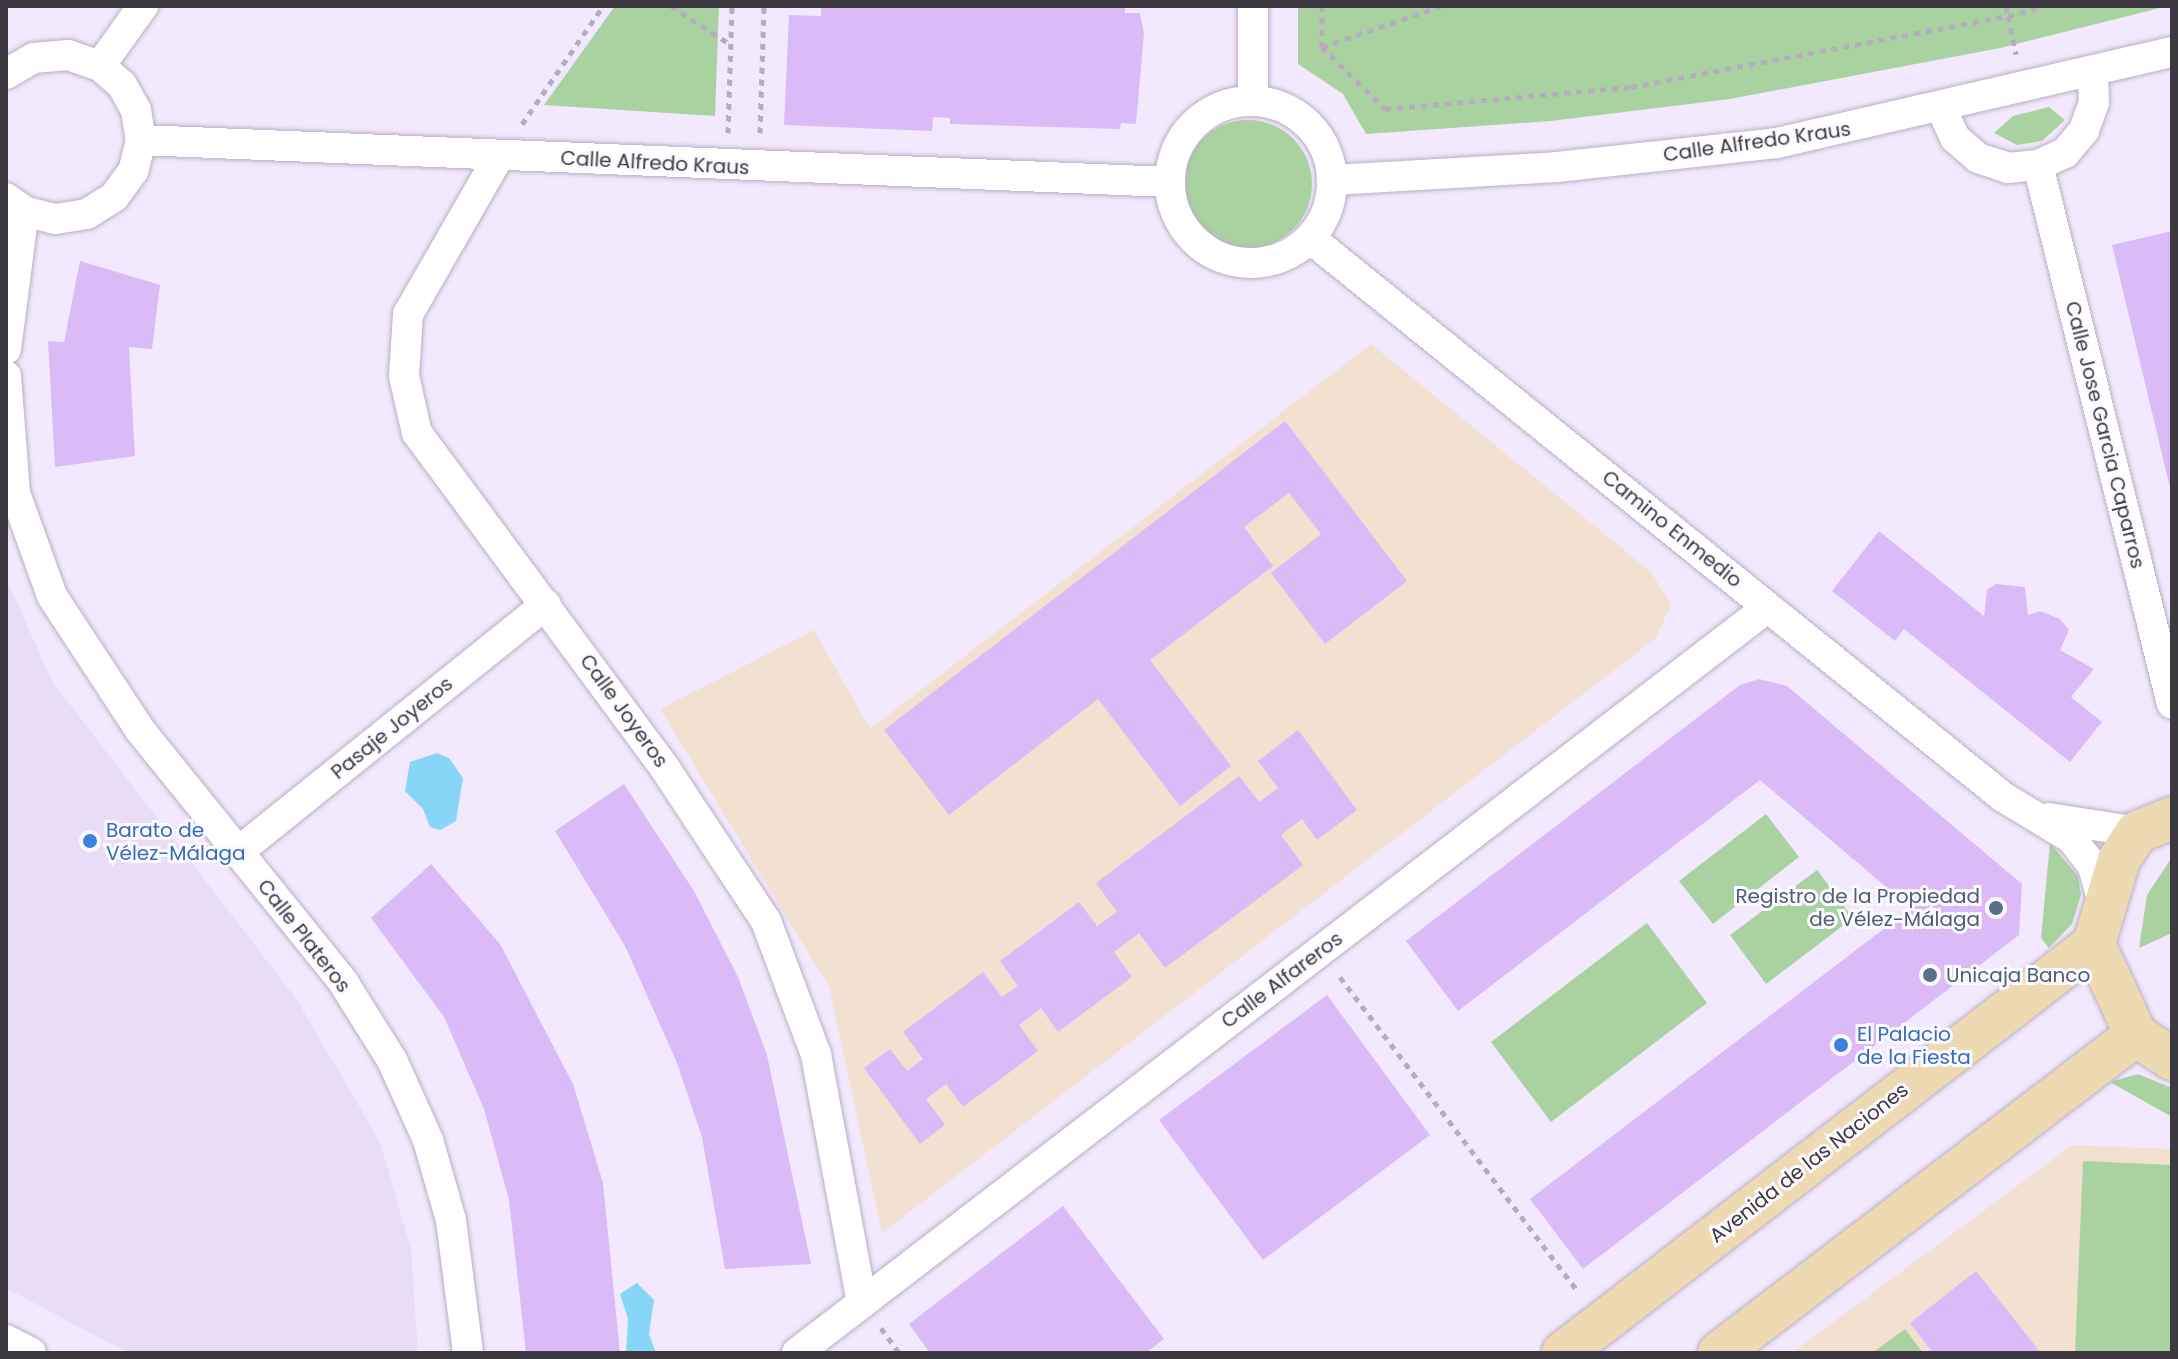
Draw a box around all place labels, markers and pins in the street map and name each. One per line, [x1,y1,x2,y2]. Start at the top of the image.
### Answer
place label: Barato de Vélez-Málaga [106,818,246,865]
marker: Barato de Vélez-Málaga [81,832,99,850]
place label: Registro de la Propiedad de Vélez-Málaga [1735,884,1980,931]
marker: Registro de la Propiedad de Vélez-Málaga [1987,899,2005,917]
place label: Unicaja Banco [1946,963,2090,987]
marker: Unicaja Banco [1921,966,1939,984]
place label: El Palacio de la Fiesta [1857,1022,1971,1069]
marker: El Palacio de la Fiesta [1832,1036,1850,1054]

